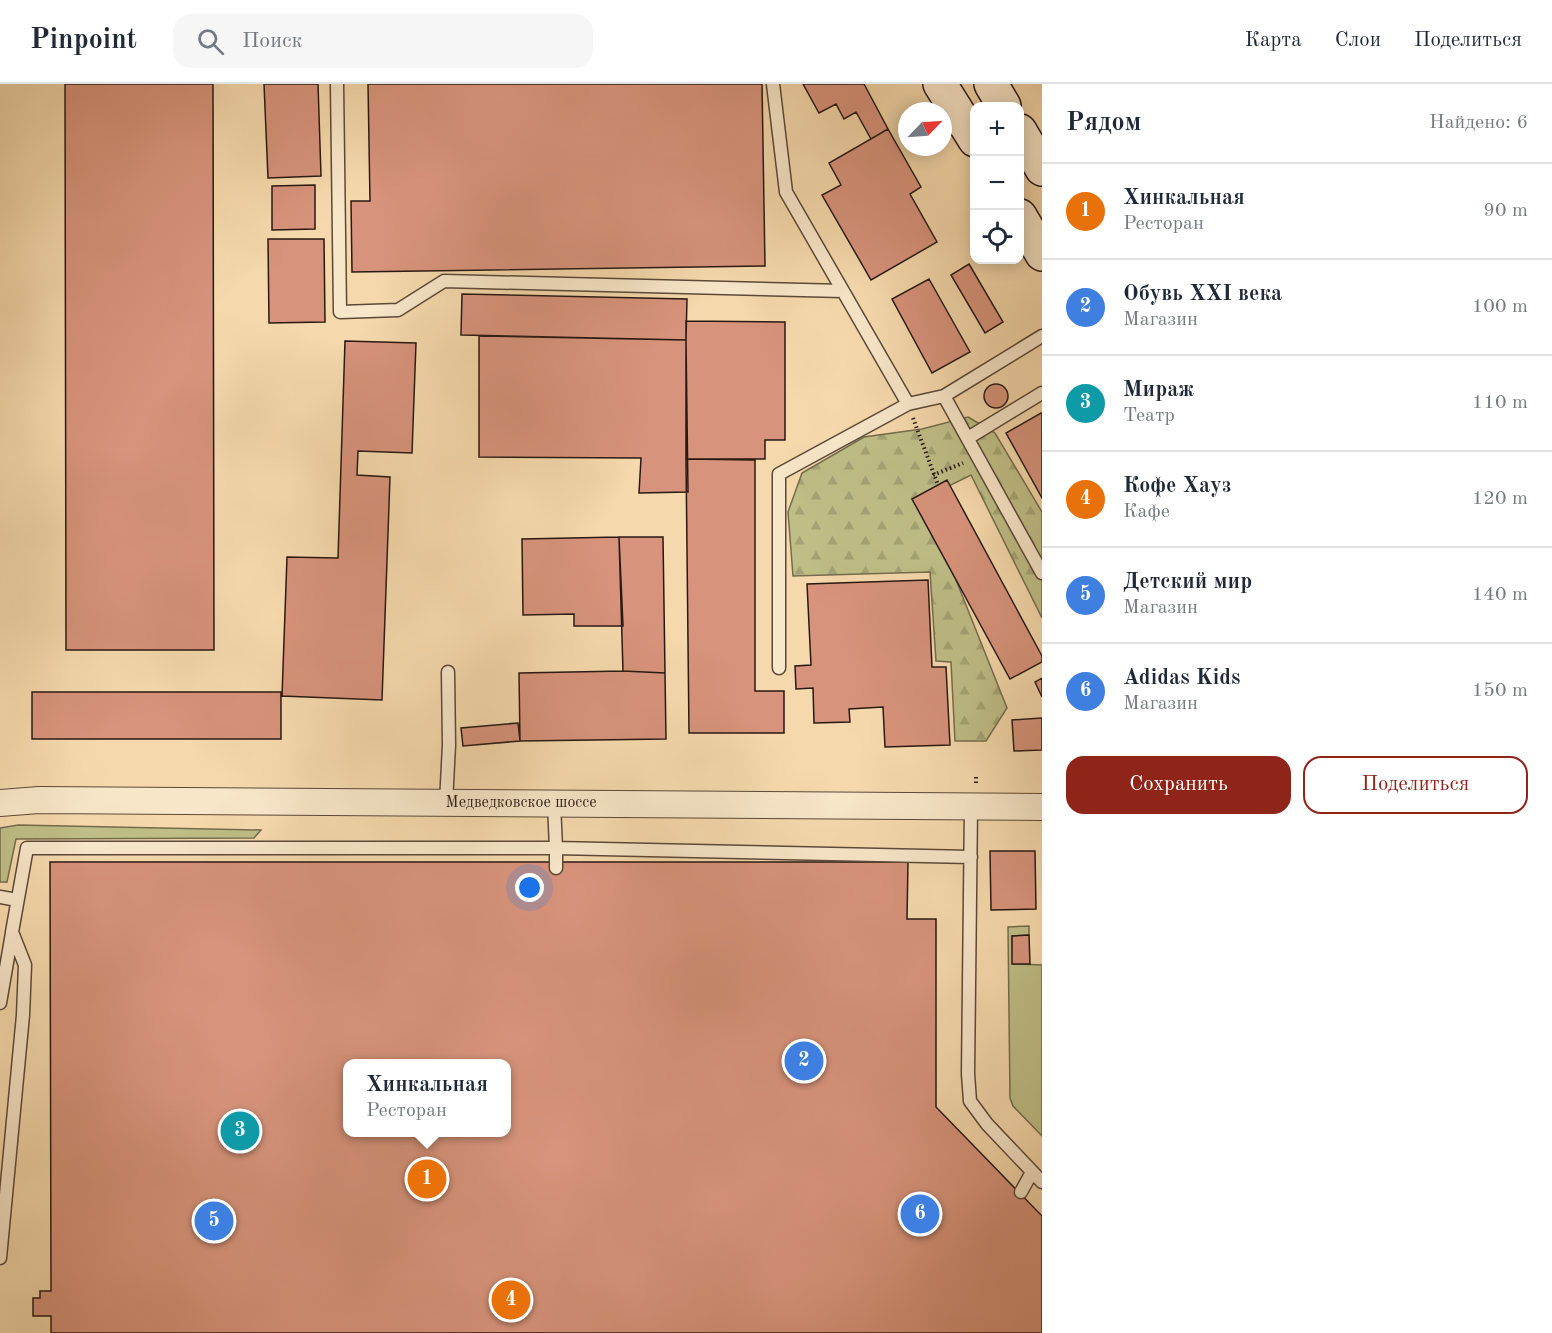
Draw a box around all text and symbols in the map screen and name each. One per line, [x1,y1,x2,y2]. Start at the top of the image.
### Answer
search box [173,14,593,68]
icon: search [194,25,227,58]
text: Pinpoint [30,27,137,55]
text: Поиск [242,30,303,52]
text: Карта [1245,30,1302,51]
text: Слои [1335,30,1381,51]
text: Поделиться [1414,30,1522,51]
north arrow [898,102,952,156]
map controls [970,102,1024,264]
button: + [970,102,1024,156]
text: Рядом [1066,110,1141,136]
text: Найдено: 6 [1429,113,1528,133]
button: − [970,156,1024,210]
text: Хинкальная [1123,187,1245,209]
text: 1 [1080,201,1091,221]
text: 90 m [1483,201,1528,221]
button: locate [970,210,1024,264]
text: Ресторан [1123,214,1204,234]
text: Обувь XXI века [1123,283,1282,305]
text: 2 [1080,297,1091,317]
text: 100 m [1472,297,1528,317]
text: Магазин [1123,310,1198,330]
text: Мираж [1123,379,1194,401]
text: 3 [1080,393,1091,413]
text: 110 m [1472,393,1528,413]
text: Театр [1123,406,1175,426]
text: Кофе Хауз [1123,475,1231,497]
text: 4 [1080,489,1091,509]
text: 120 m [1472,489,1528,509]
text: Кафе [1123,502,1170,522]
text: Детский мир [1123,571,1252,593]
text: 5 [1080,585,1091,605]
text: 140 m [1472,585,1528,605]
text: Магазин [1123,598,1198,618]
text: Adidas Kids [1123,667,1241,689]
text: 6 [1080,681,1091,701]
text: 150 m [1472,681,1528,701]
text: Магазин [1123,694,1198,714]
button: Сохранить [1066,756,1291,814]
button: Поделиться [1303,756,1528,814]
street label: Медведковское шоссе [445,795,597,811]
your location [515,873,544,902]
pin: 2 [784,1038,824,1084]
popup [343,1059,511,1137]
text: Хинкальная [366,1074,488,1096]
text: Ресторан [366,1101,447,1121]
pin: 3 [220,1108,260,1154]
pin: 1 [408,1156,446,1202]
pin: 6 [900,1192,940,1236]
pin: 5 [194,1198,234,1244]
pin: 4 [492,1278,530,1322]

